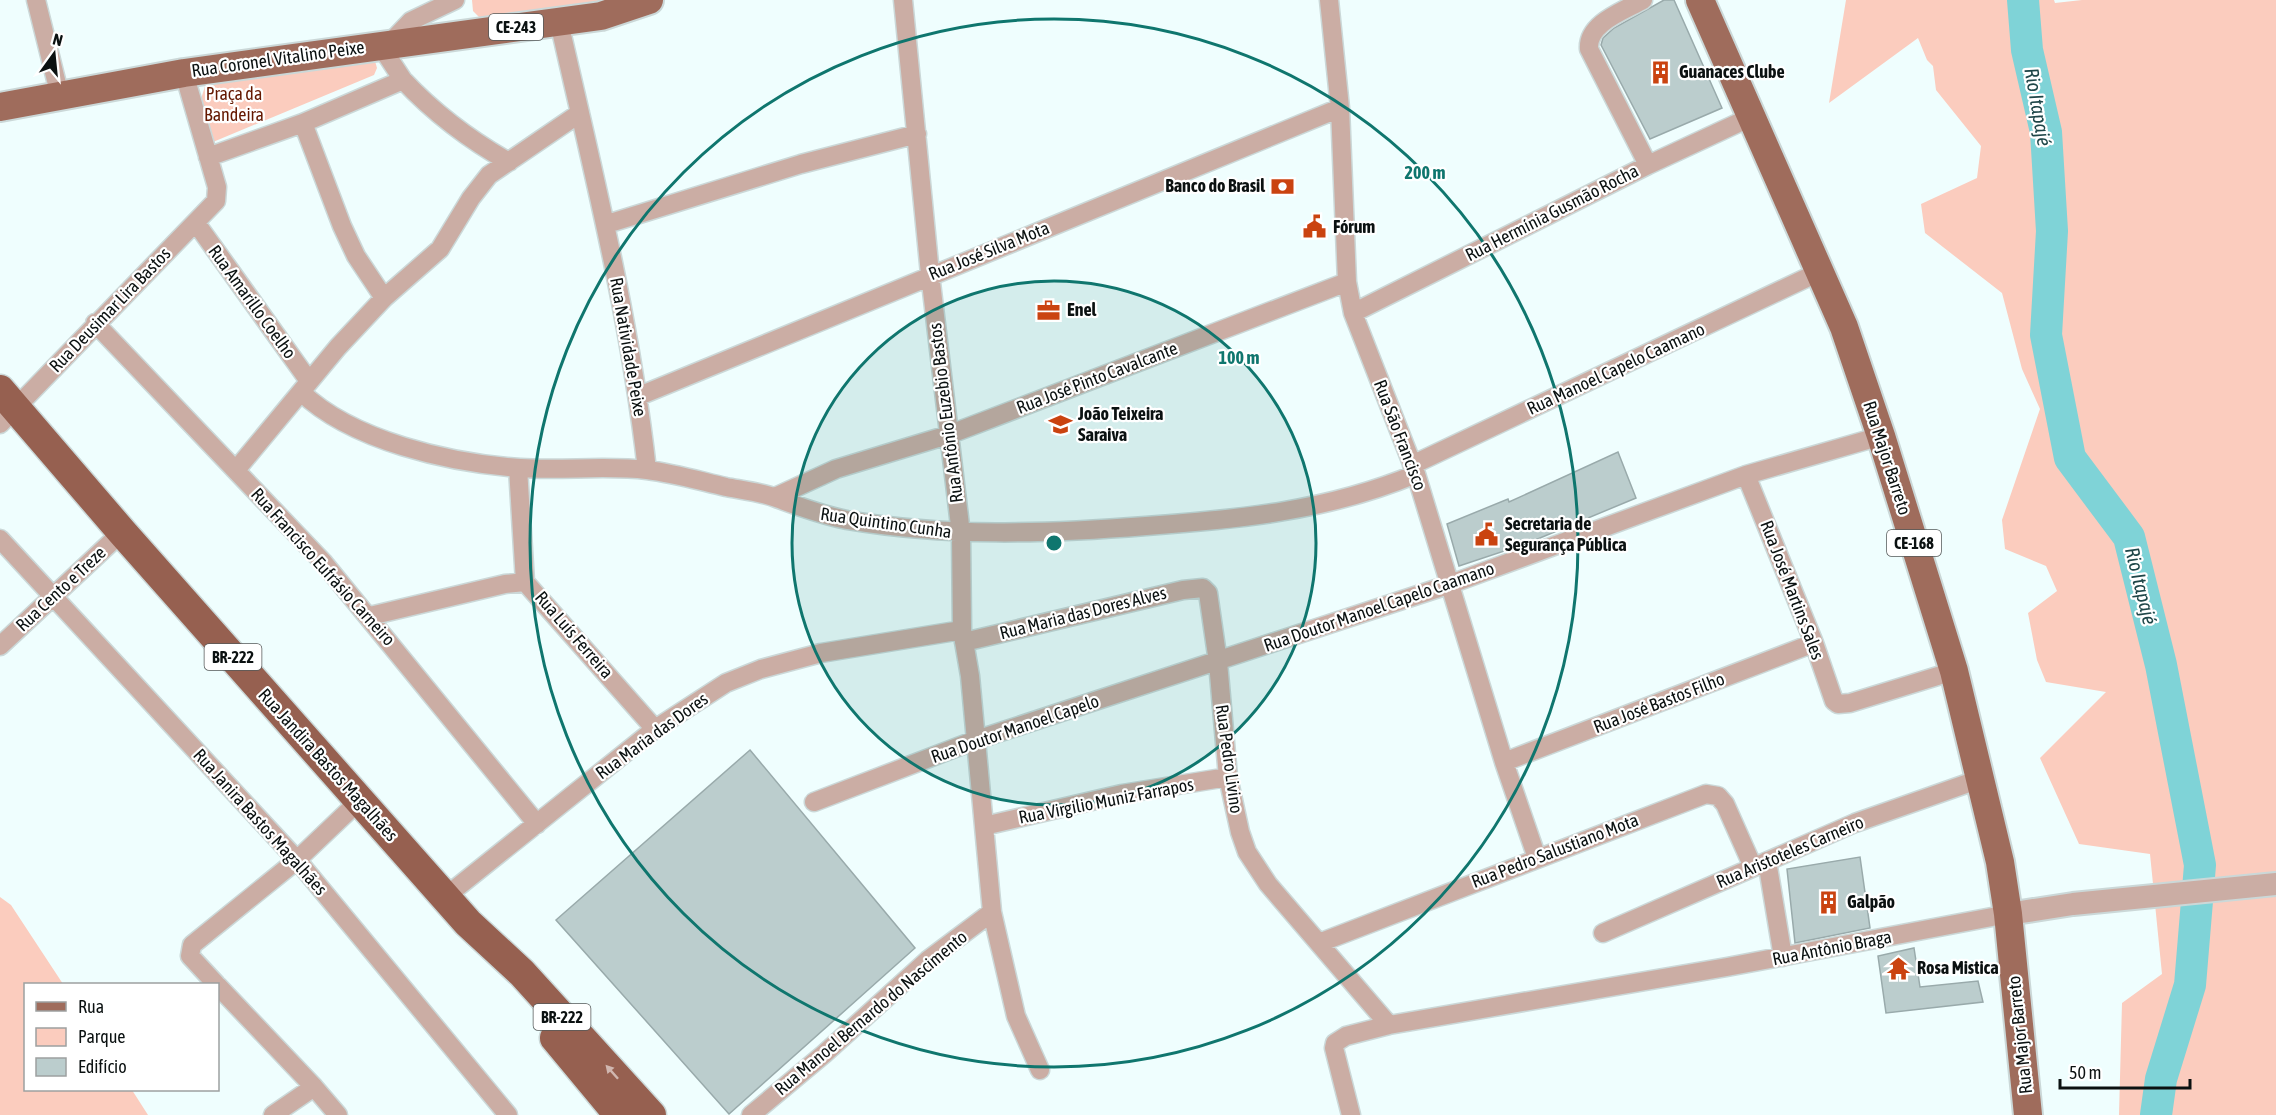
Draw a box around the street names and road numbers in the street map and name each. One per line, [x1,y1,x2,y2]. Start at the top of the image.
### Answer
road number: CE-243 [489,14,543,40]
street label: Rua Coronel Vitalino Peixe [190,36,366,81]
street label: Rua Hermínia Gusmão Rocha [1462,160,1642,265]
street label: Rua José Silva Mota [925,217,1052,284]
street label: Rua Amarillo Coelho [204,241,301,363]
street label: Rua Deusimar Lira Bastos [45,243,175,376]
street label: Rua Natividade Peixe [606,276,651,418]
street label: Rua Manoel Capelo Caamano [1524,318,1708,419]
street label: Rua Antônio Euzebio Bastos [924,322,967,504]
street label: Rua José Pinto Cavalcante [1013,337,1180,418]
street label: Rua São Francisco [1370,377,1431,493]
street label: Rua Major Barreto [1859,398,1916,517]
street label: Rua Francisco Eufrásio Carneiro [247,484,400,650]
street label: Rua Quintino Cunha [819,503,953,542]
street label: Rua José Martins Sales [1756,517,1829,662]
road number: CE-168 [1887,530,1941,556]
street label: Rua Cento e Treze [11,542,110,635]
street label: Rua Doutor Manoel Capelo Caamano [1261,557,1497,656]
street label: Rua Maria das Dores Alves [997,582,1168,643]
street label: Rua Luís Ferreira [531,587,618,682]
road number: BR-222 [204,644,262,670]
street label: Rua José Bastos Filho [1590,668,1727,737]
street label: Rua Jandira Bastos Magalhães [254,684,402,845]
street label: Rua Maria das Dores [592,688,712,783]
street label: Rua Doutor Manoel Capelo [928,690,1102,767]
street label: Rua Pedro Livino [1211,703,1248,815]
street label: Rua Janira Bastos Magalhães [189,744,332,899]
street label: Rua Virgilio Muniz Farrapos [1017,773,1195,828]
street label: Rua Pedro Salustiano Mota [1468,809,1641,892]
street label: Rua Aristoteles Carneiro [1713,811,1867,892]
street label: Rua Manoel Bernardo do Nascimento [770,926,971,1099]
street label: Rua Antônio Braga [1771,926,1893,969]
street label: Rua Major Barreto [2003,975,2036,1095]
road number: BR-222 [534,1004,590,1030]

